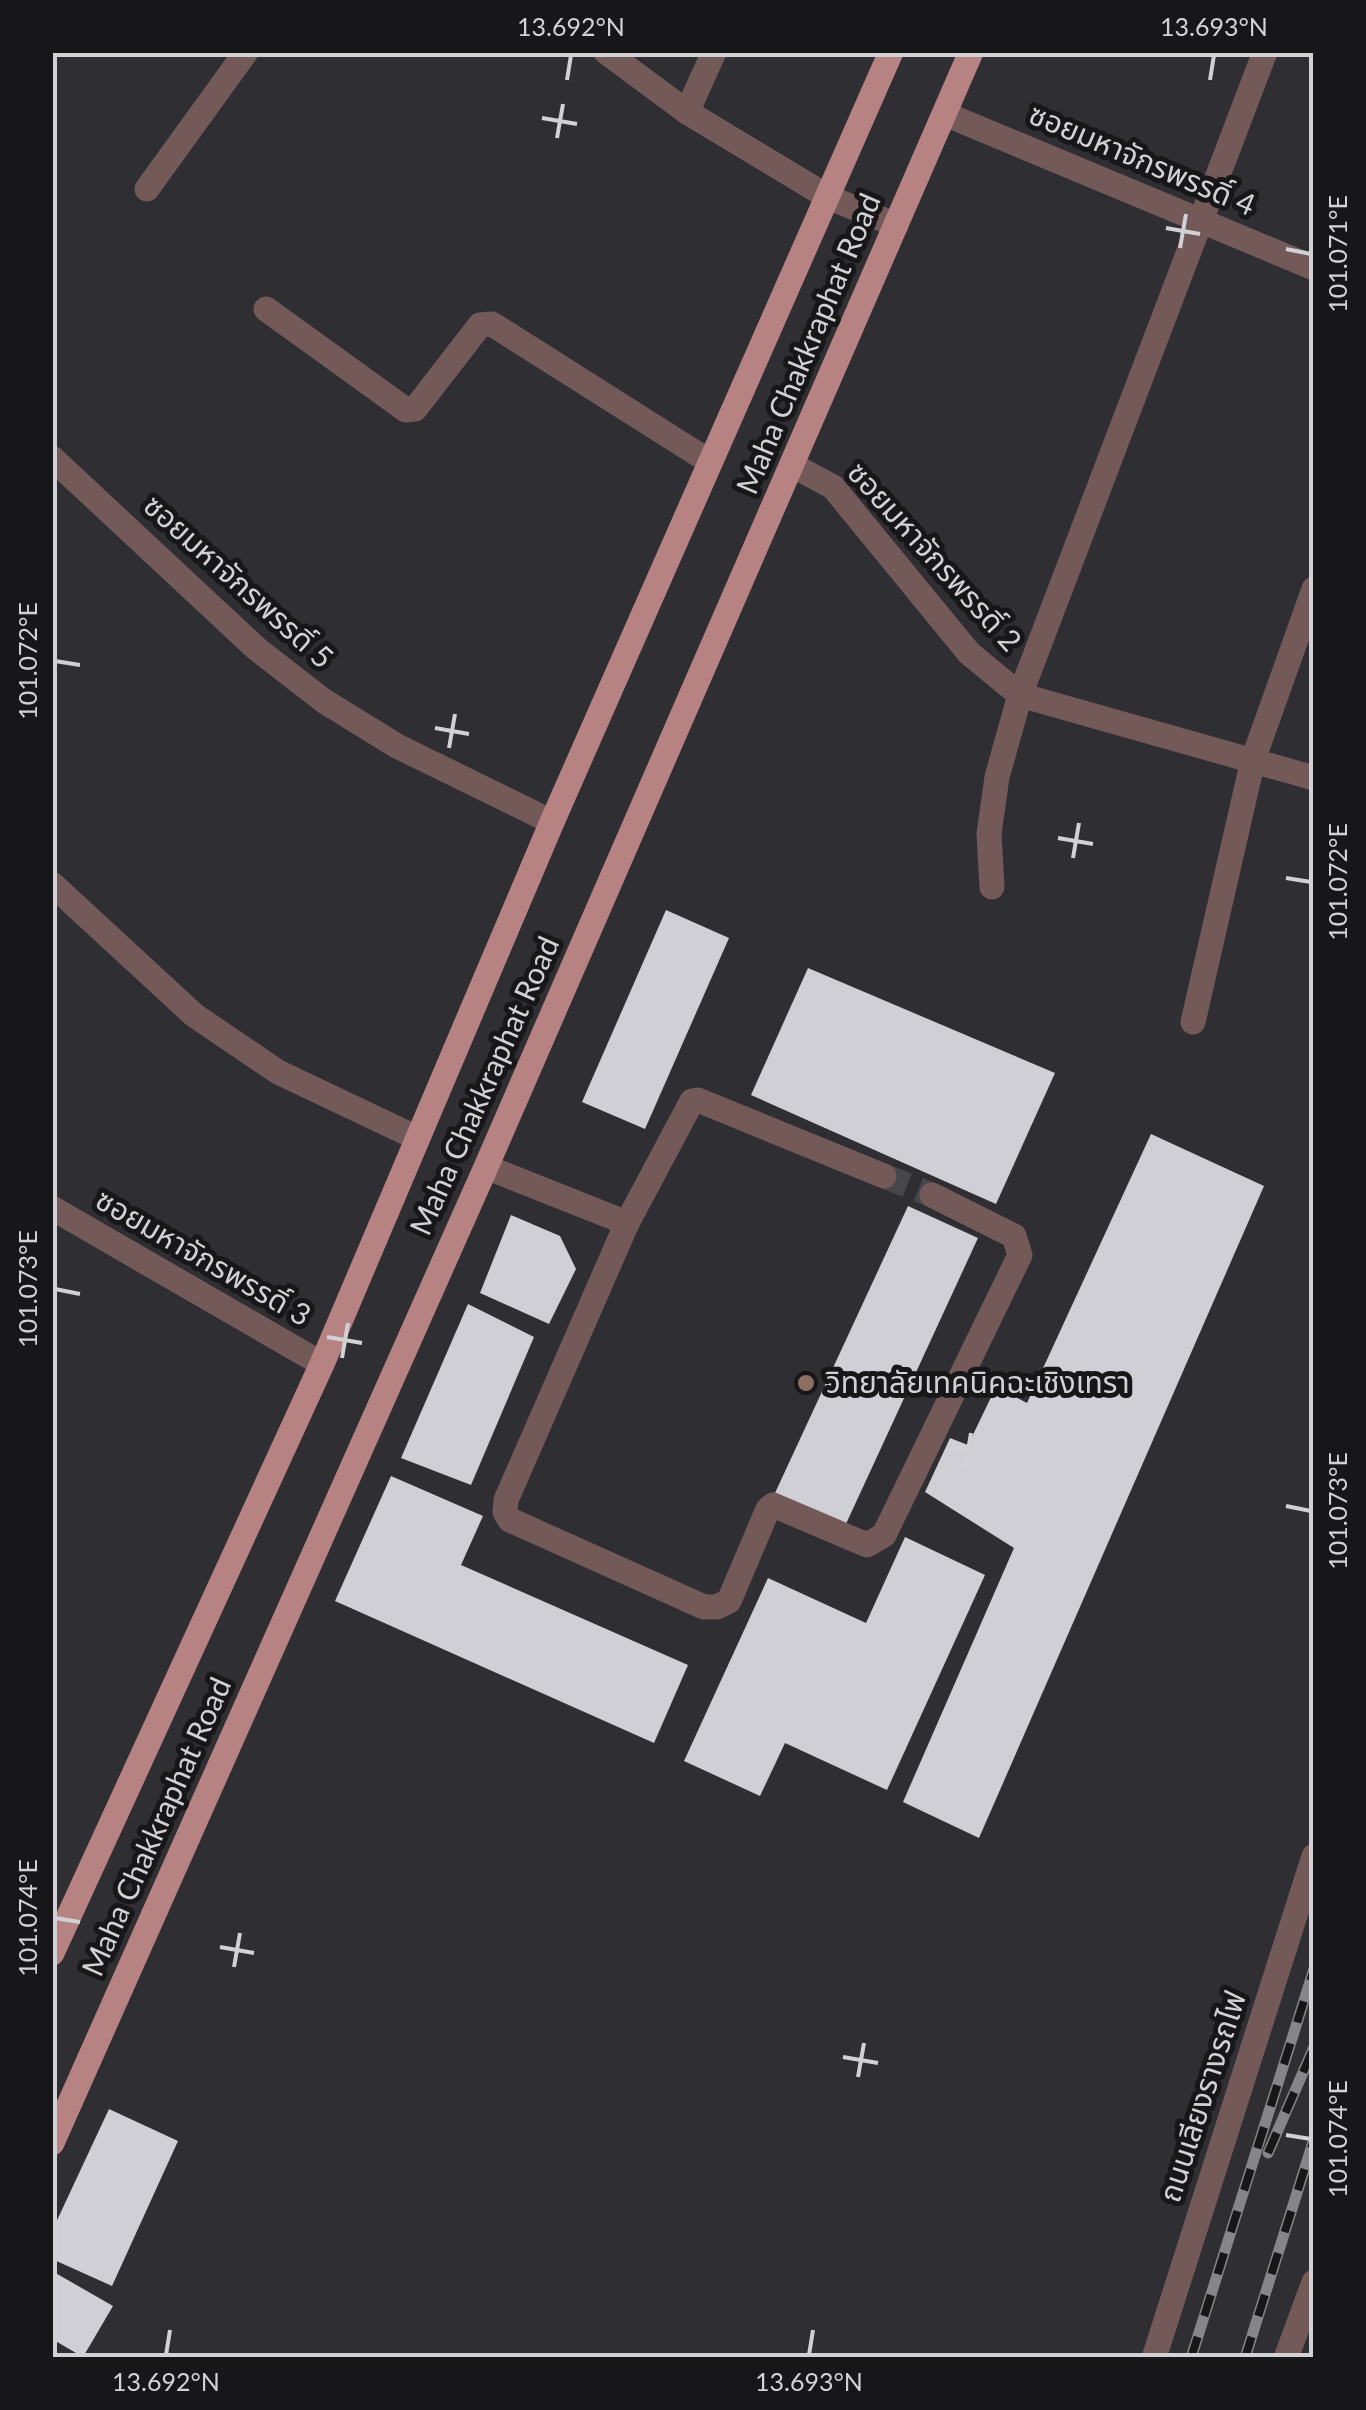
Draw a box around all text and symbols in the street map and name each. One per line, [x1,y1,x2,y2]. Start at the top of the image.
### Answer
text: 13.692°N [517,11,625,41]
text: 13.693°N [1160,11,1268,41]
street label: ซอยมหาจักรพรรดิ์ 4 [1024,94,1261,222]
street label: Maha Chakkraphat Road [728,188,887,499]
text: 101.071°E [1322,195,1352,313]
street label: ซอยมหาจักรพรรดิ์ 2 [841,454,1030,658]
street label: ซอยมหาจักรพรรดิ์ 5 [137,486,341,675]
text: 101.072°E [12,602,42,720]
text: 101.072°E [1322,823,1352,941]
street label: Maha Chakkraphat Road [401,930,565,1240]
street label: ซอยมหาจักรพรรดิ์ 3 [90,1180,318,1332]
text: 101.073°E [12,1230,42,1348]
place label: วิทยาลัยเทคนิคฉะเชิงเทรา [825,1363,1130,1399]
marker: วิทยาลัยเทคนิคฉะเชิงเทรา [795,1372,817,1394]
text: 101.073°E [1322,1452,1352,1570]
street label: Maha Chakkraphat Road [73,1671,237,1981]
text: 101.074°E [12,1859,42,1977]
street label: ถนนเลียงรางรถไฟ [1150,1987,1252,2206]
text: 101.074°E [1322,2080,1352,2198]
text: 13.692°N [112,2366,220,2396]
text: 13.693°N [755,2366,863,2396]

